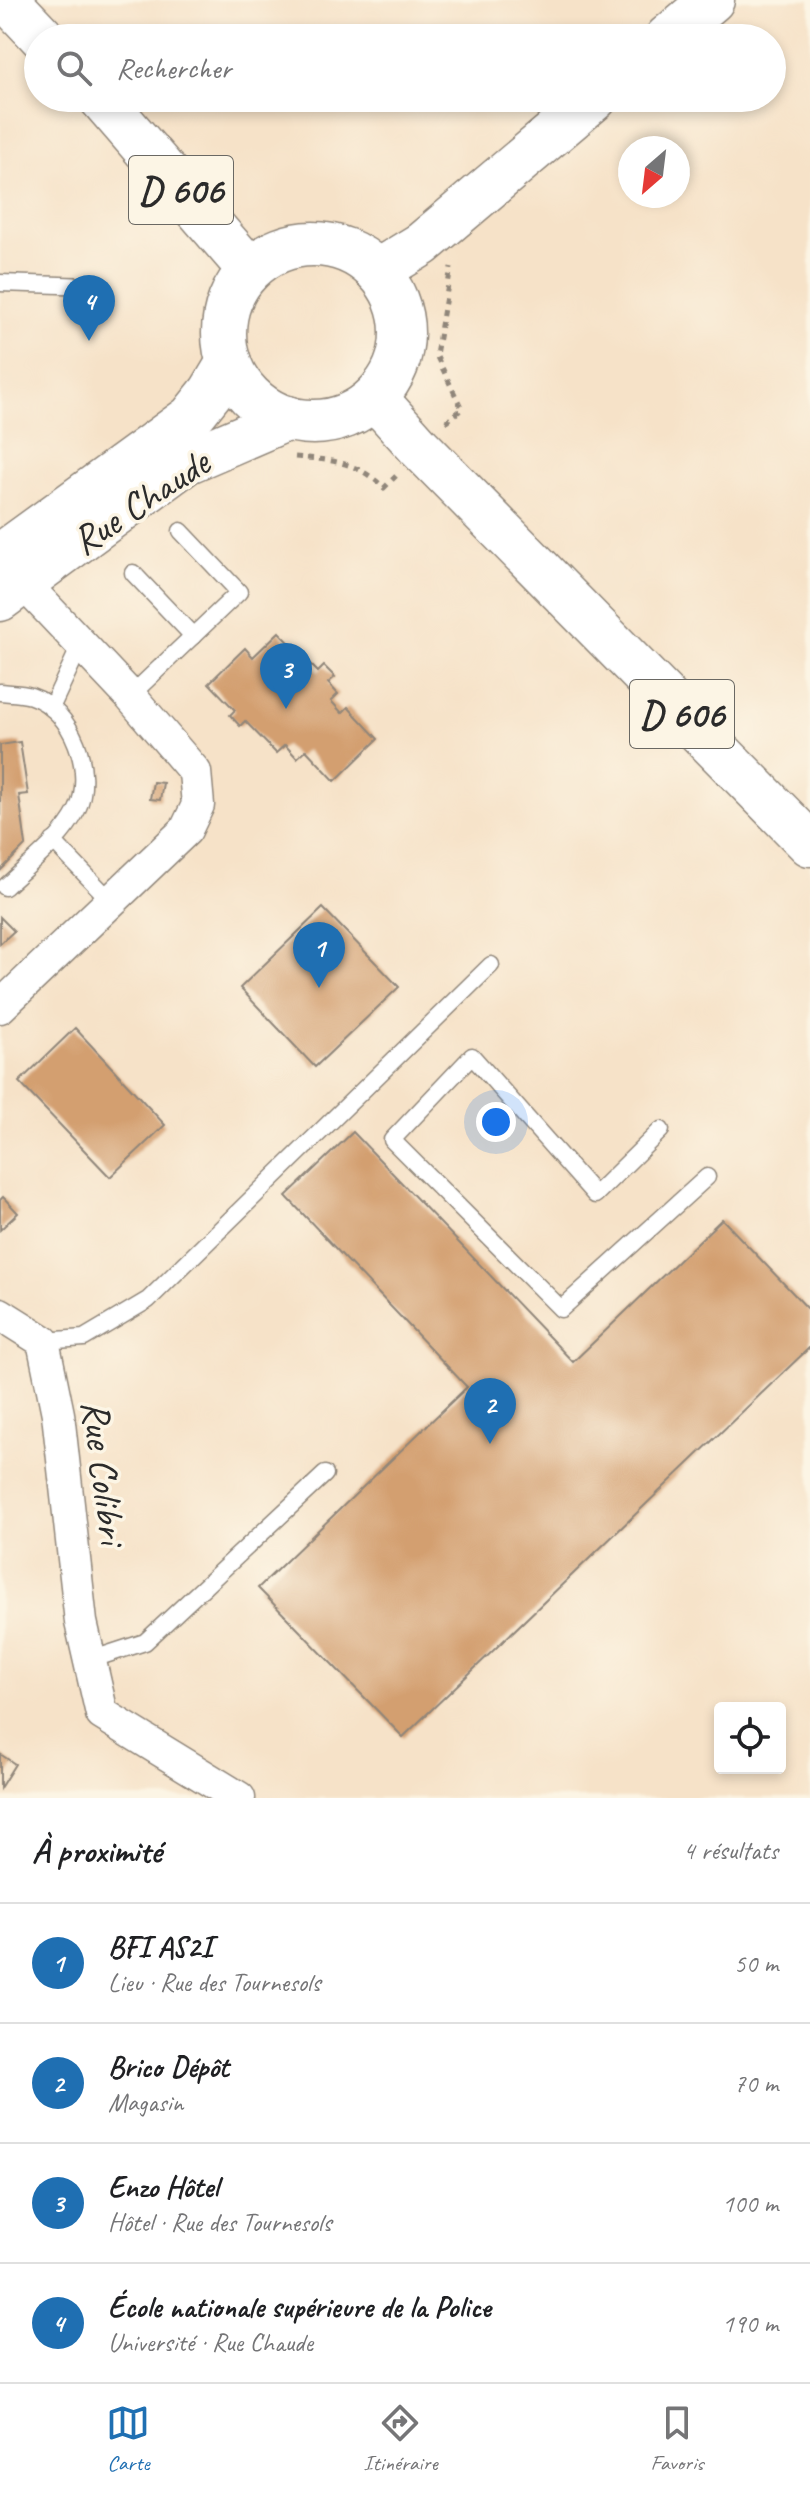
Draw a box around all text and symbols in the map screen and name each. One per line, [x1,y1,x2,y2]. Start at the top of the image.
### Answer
search box [24,24,786,112]
icon: search [52,46,96,90]
text: Rechercher [116,49,231,87]
north arrow [618,136,690,208]
road number: D 606 [129,156,233,224]
pin: 4 [63,275,115,341]
street label: Rue Chaude [62,436,221,566]
pin: 3 [260,643,312,709]
road number: D 606 [630,680,734,748]
pin: 1 [293,922,345,988]
your location [476,1102,516,1142]
pin: 2 [464,1378,516,1444]
street label: Rue Colibri [70,1397,138,1551]
map controls [714,1702,786,1774]
button: locate [714,1702,786,1774]
text: À proximité [32,1829,161,1872]
text: 4 résultats [683,1834,778,1867]
text: BFI AS2I [108,1928,212,1966]
text: 1 [52,1947,64,1980]
text: 50 m [734,1947,778,1980]
text: Lieu · Rue des Tournesols [108,1966,320,1999]
text: Brico Dépôt [108,2048,229,2086]
text: 2 [52,2067,64,2100]
text: 70 m [734,2067,778,2100]
text: Magasin [108,2086,183,2119]
text: Enzo Hôtel [108,2168,218,2206]
text: 3 [52,2187,64,2220]
text: 100 m [722,2187,778,2220]
text: Hôtel · Rue des Tournesols [108,2206,331,2239]
text: École nationale supérieure de la Police [108,2288,491,2326]
text: 4 [52,2307,64,2340]
text: 190 m [722,2307,778,2340]
text: Université · Rue Chaude [108,2326,313,2359]
tab: Carte [106,2401,150,2477]
tab: Itinéraire [363,2401,438,2477]
tab: Favoris [650,2401,704,2477]

